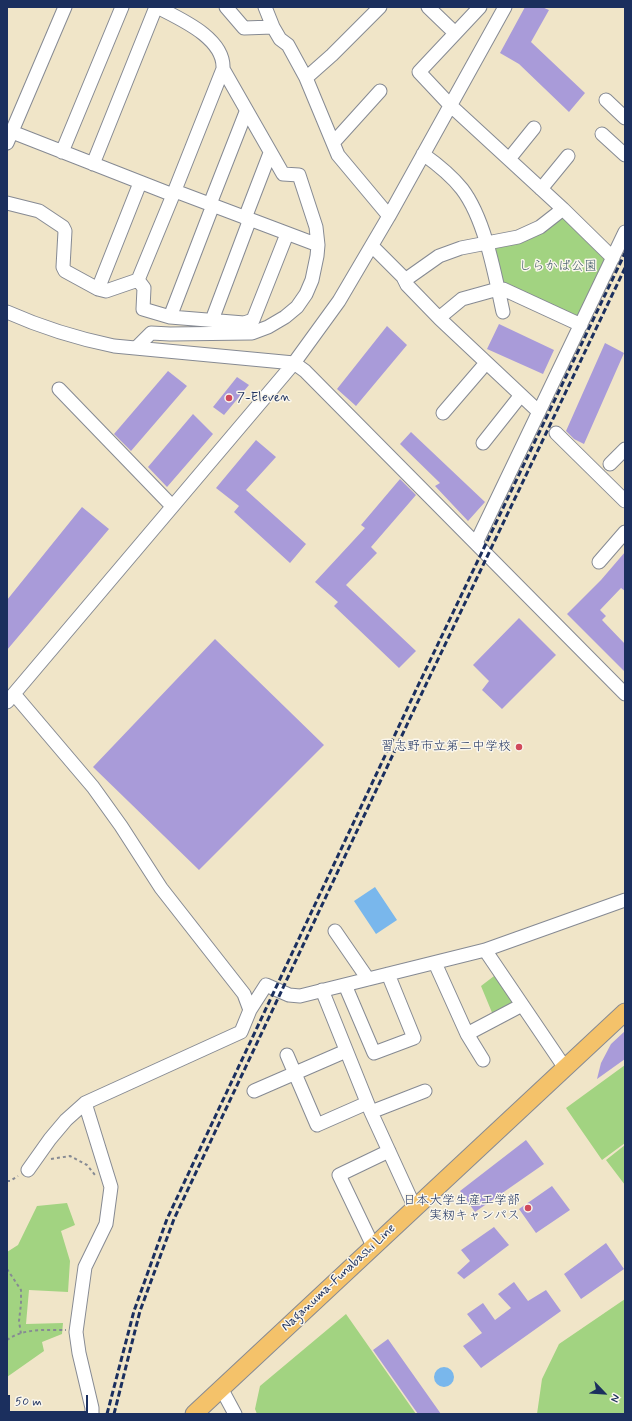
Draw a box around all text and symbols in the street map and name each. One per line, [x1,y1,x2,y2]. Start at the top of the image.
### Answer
park label: しらかば公園 [519,259,597,275]
place label: 7-Eleven [237,390,290,406]
marker: 7-Eleven [224,393,234,403]
place label: 習志野市立第二中学校 [381,739,511,755]
marker: 習志野市立第二中学校 [514,742,524,752]
place label: 日本大学生産工学部 実籾キャンパス [403,1193,520,1224]
marker: 日本大学生産工学部 実籾キャンパス [523,1203,533,1213]
street label: Naganuma-Funabashi Line [279,1221,399,1335]
north arrow [584,1373,624,1413]
scale bar [10,1387,90,1413]
text: N [607,1392,623,1404]
text: 50 m [15,1394,42,1410]

